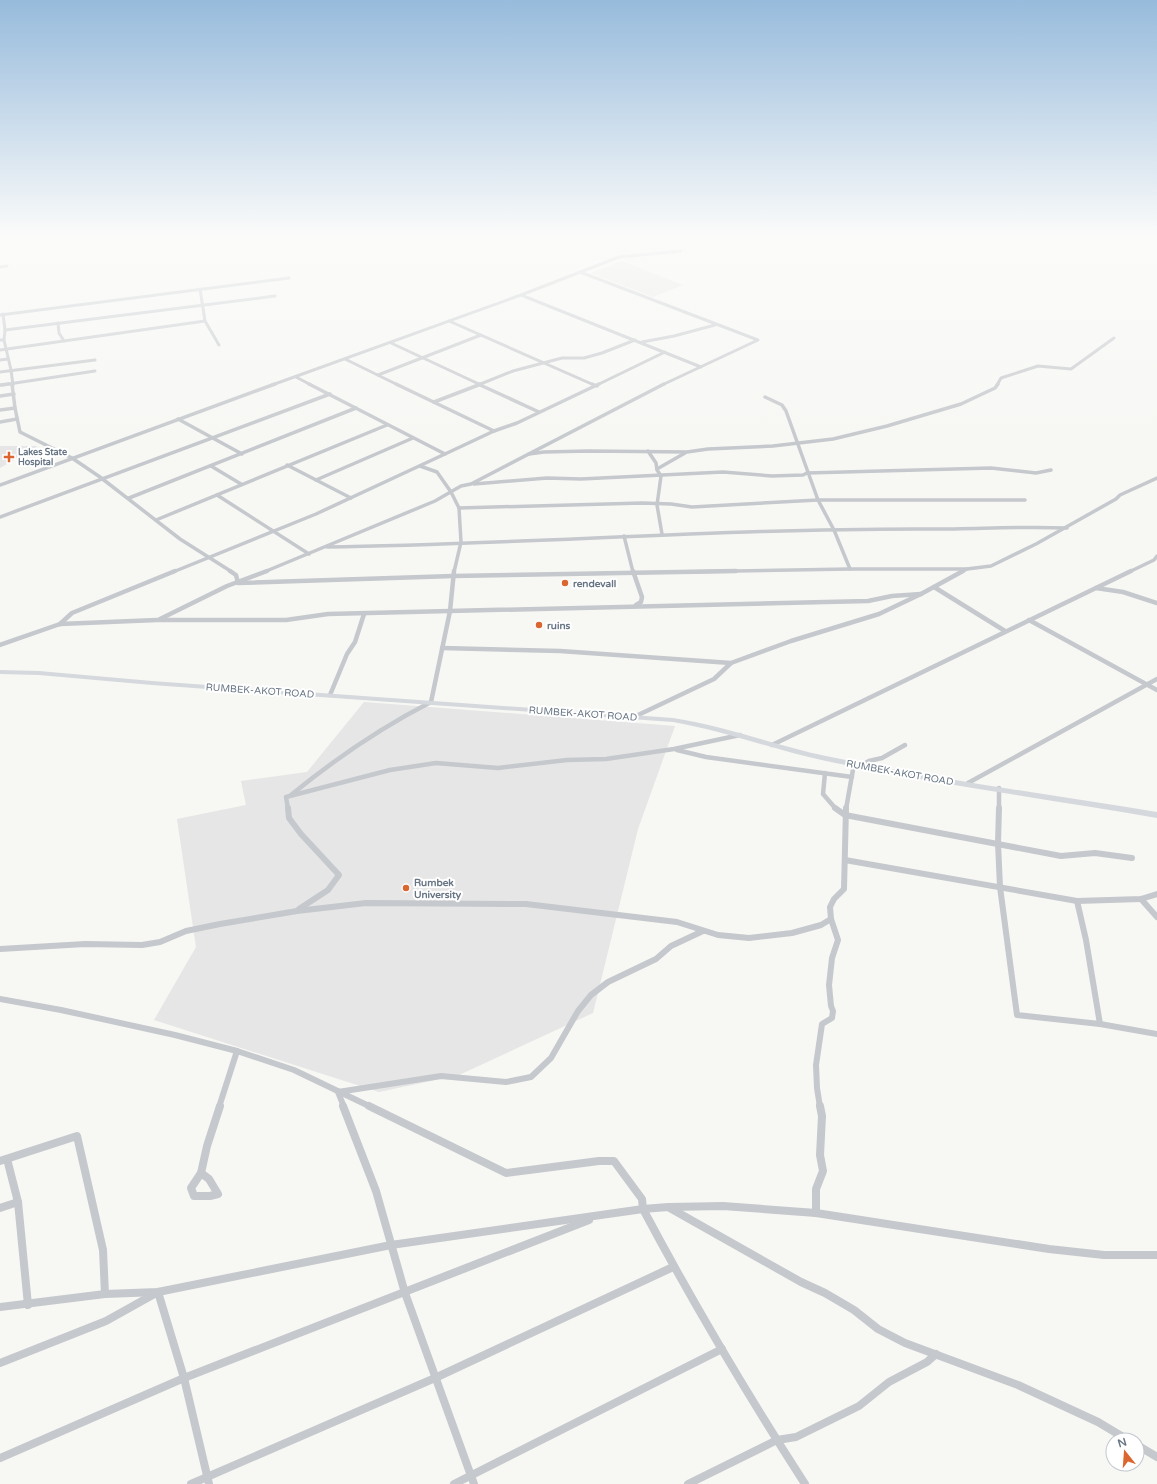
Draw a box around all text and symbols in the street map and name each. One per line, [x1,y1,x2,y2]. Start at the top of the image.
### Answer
place label: Lakes State Hospital [18,447,67,468]
marker: Lakes State Hospital [3,451,15,463]
marker: rendevall [560,578,570,588]
place label: rendevall [573,578,616,590]
marker: ruins [534,620,544,630]
place label: ruins [547,620,571,632]
street label: RUMBEK-AKOT ROAD [205,681,315,701]
street label: RUMBEK-AKOT ROAD [528,704,638,724]
street label: RUMBEK-AKOT ROAD [845,758,954,788]
place label: Rumbek University [414,877,462,901]
marker: Rumbek University [401,883,411,893]
north arrow [1105,1432,1145,1472]
text: N [1116,1435,1128,1450]

